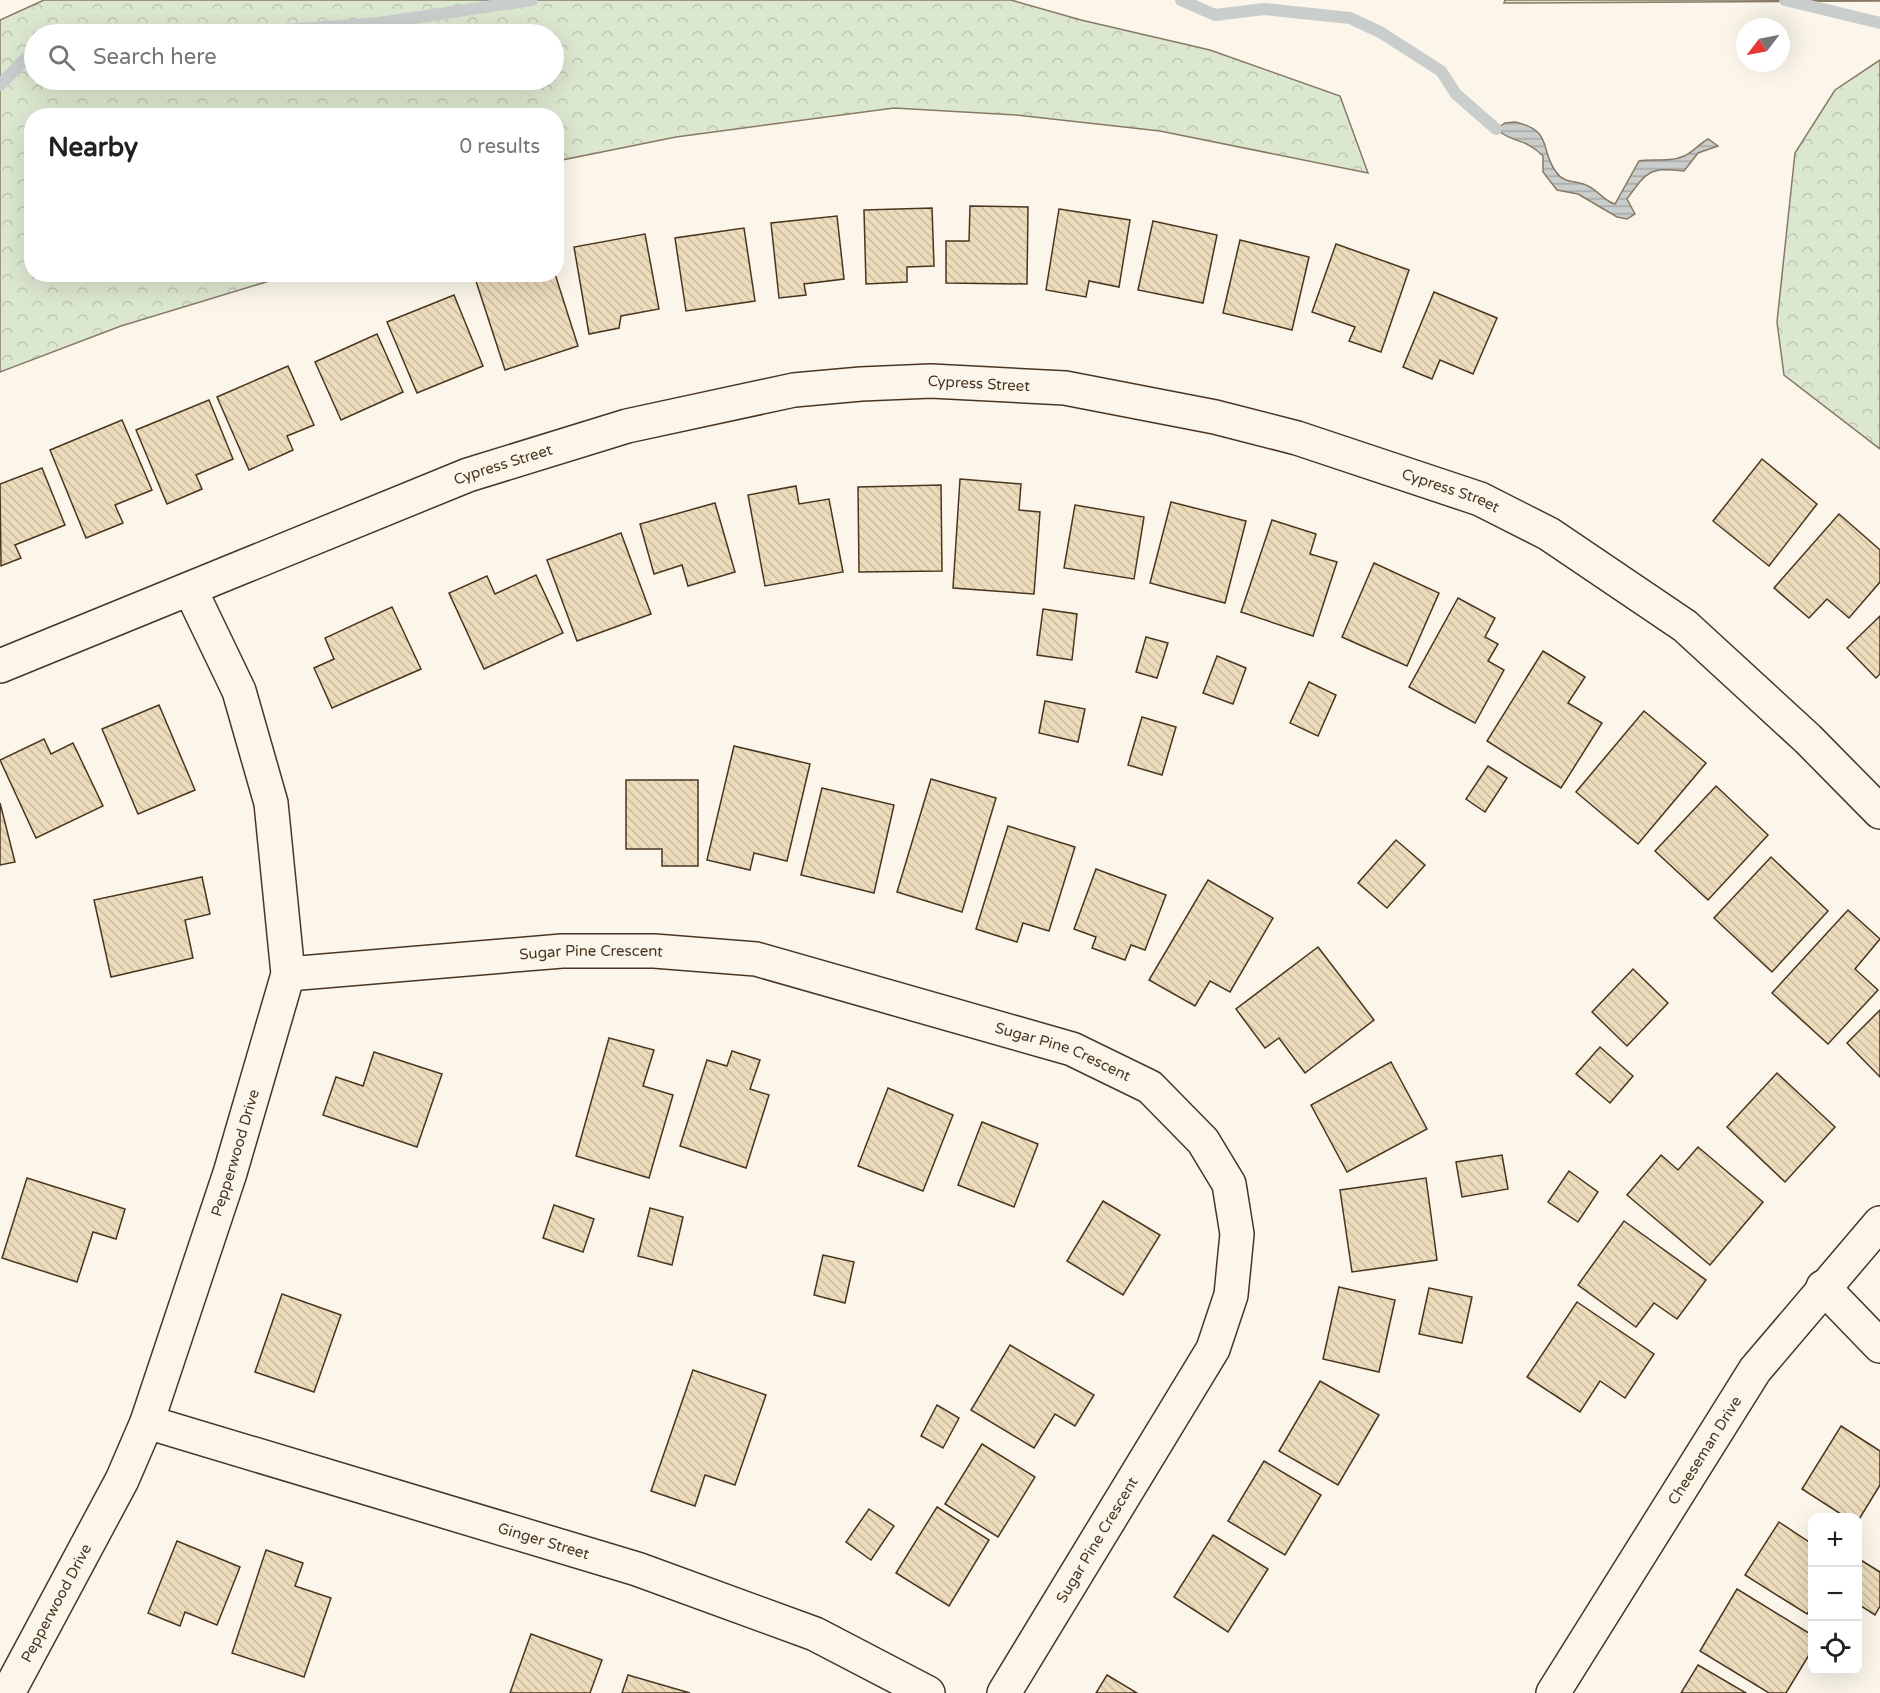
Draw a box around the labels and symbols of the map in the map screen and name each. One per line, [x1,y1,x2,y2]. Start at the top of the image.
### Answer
north arrow [1736,18,1790,72]
street label: Cypress Street [927,372,1031,395]
street label: Cypress Street [451,440,555,489]
street label: Cypress Street [1400,465,1503,517]
street label: Sugar Pine Crescent [519,942,664,964]
street label: Sugar Pine Crescent [993,1019,1134,1085]
street label: Pepperwood Drive [207,1087,263,1219]
street label: Cheeseman Drive [1664,1393,1745,1508]
street label: Sugar Pine Crescent [1052,1474,1142,1606]
street label: Ginger Street [496,1519,592,1563]
street label: Pepperwood Drive [17,1541,95,1665]

